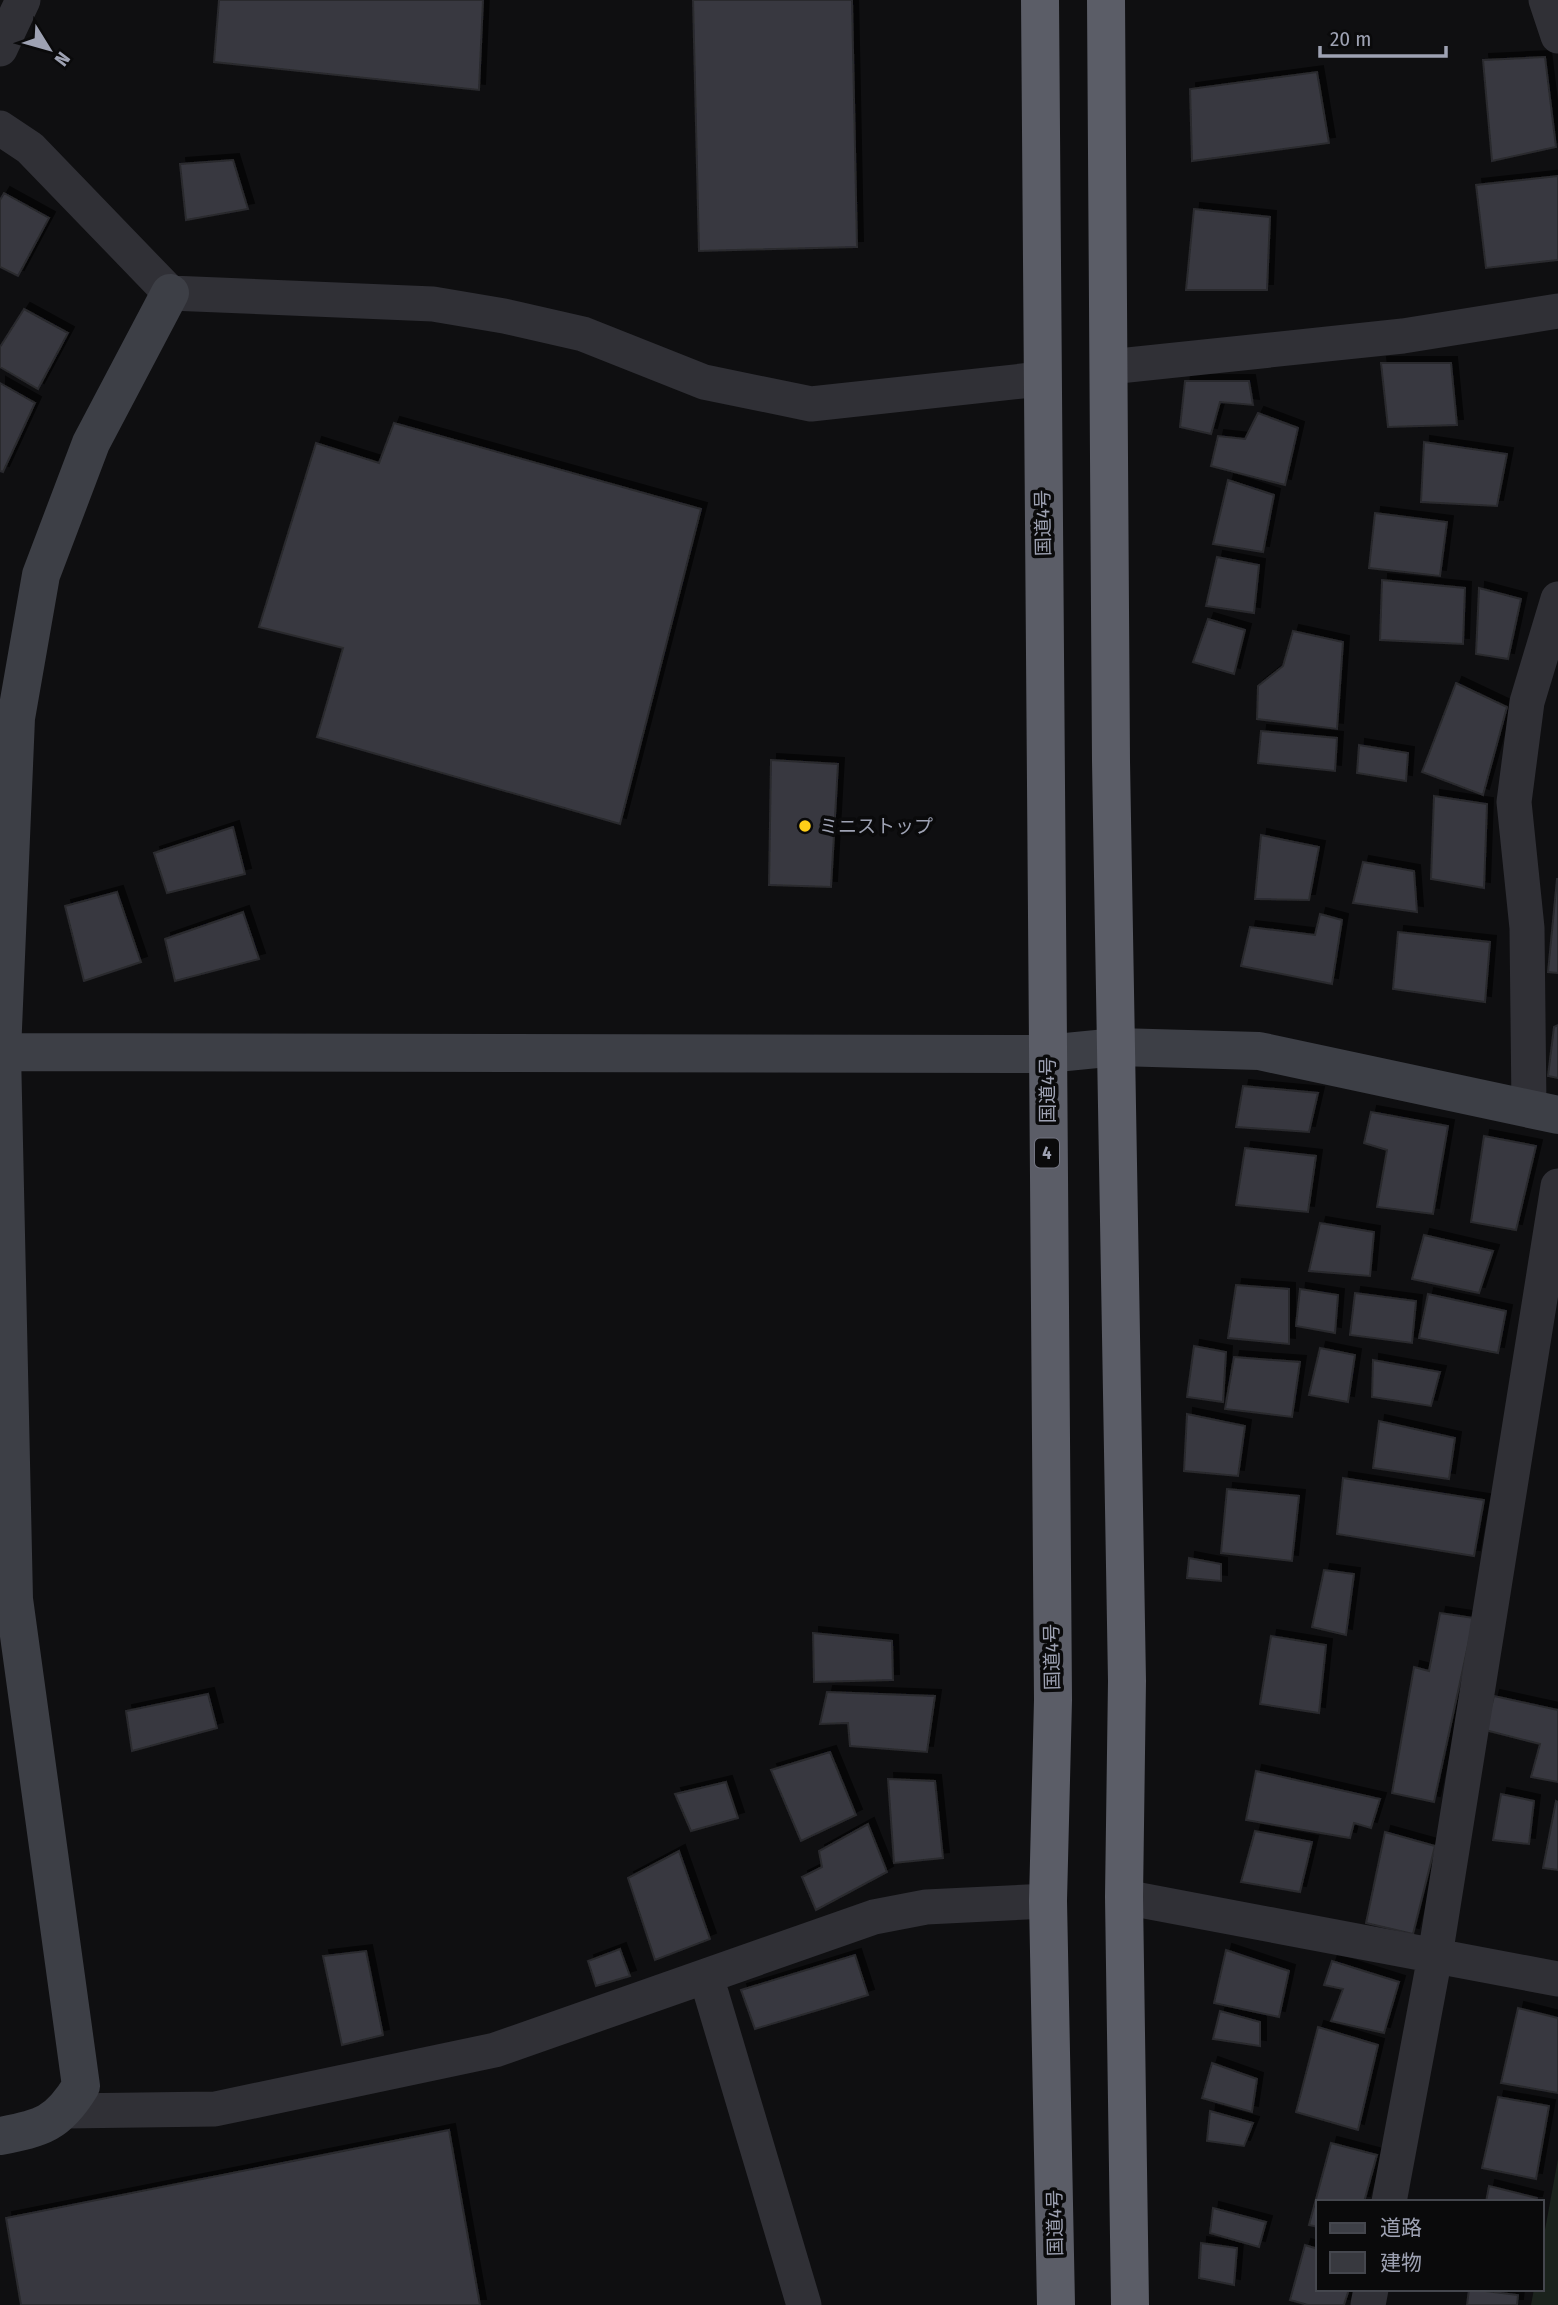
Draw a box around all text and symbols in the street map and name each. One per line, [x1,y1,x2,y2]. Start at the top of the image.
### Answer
north arrow [14,14,84,84]
scale bar [1320,14,1446,58]
text: 20 m [1330,26,1371,52]
text: N [50,47,75,70]
street label: 国道4号 [1031,490,1055,556]
place label: ミニストップ [819,815,933,838]
marker: ミニストップ [797,818,813,834]
street label: 国道4号 [1036,1057,1059,1123]
road number: 4 [1035,1138,1059,1168]
street label: 国道4号 [1040,1624,1064,1690]
street label: 国道4号 [1043,2190,1067,2256]
legend [1316,2200,1544,2291]
text: 道路 [1380,2215,1422,2241]
text: 建物 [1380,2250,1422,2276]

